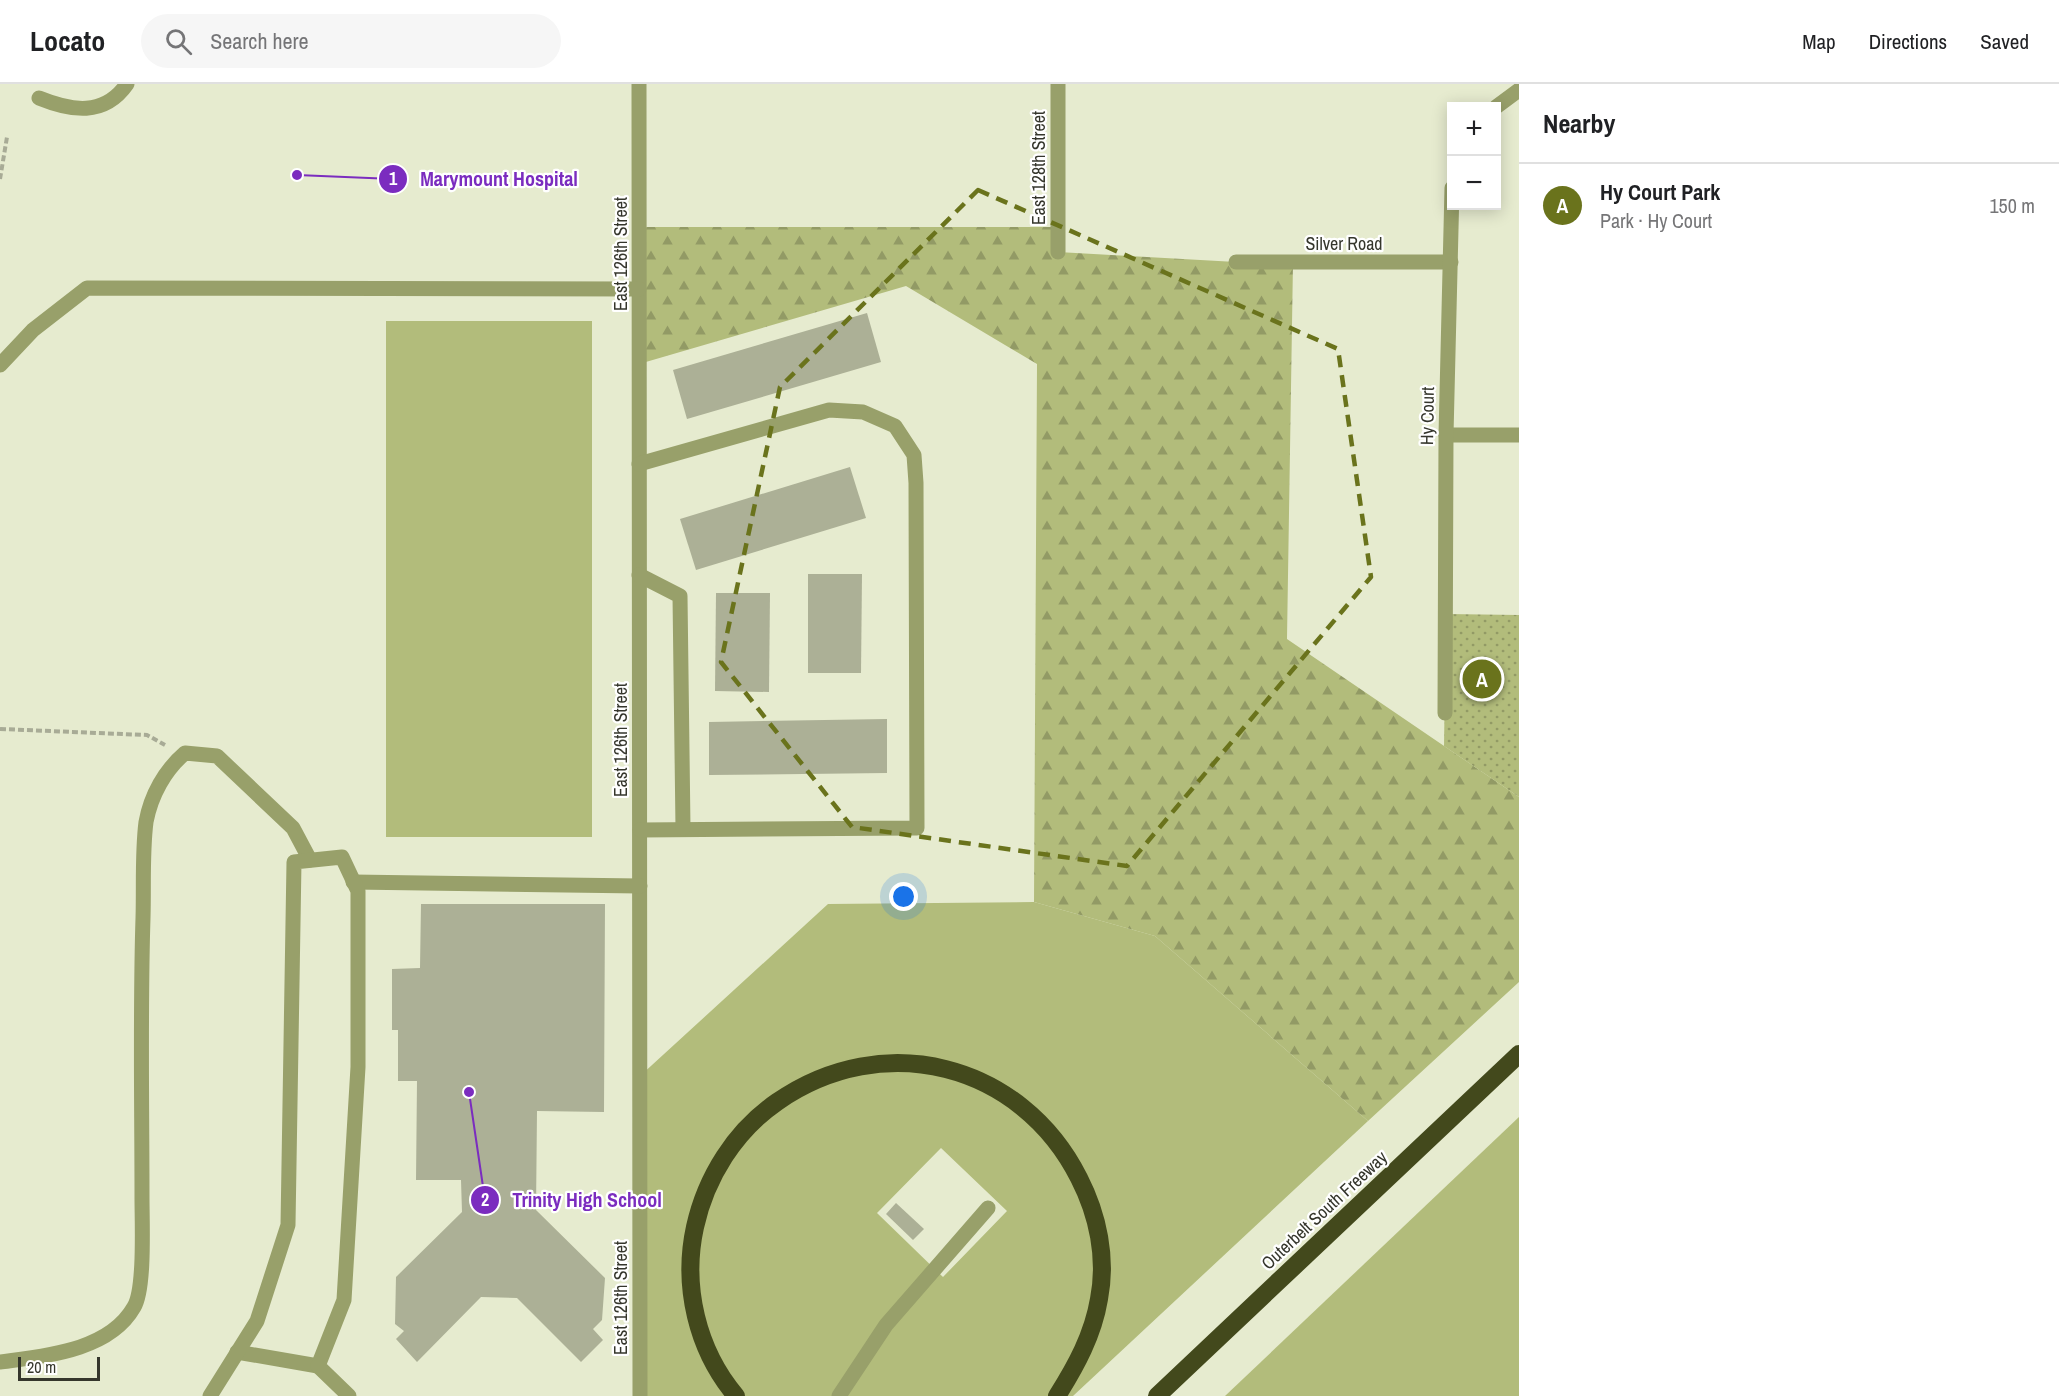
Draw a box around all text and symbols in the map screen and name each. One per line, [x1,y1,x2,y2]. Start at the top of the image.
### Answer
search box [141,14,561,68]
text: Locato [30,22,105,60]
icon: search [162,25,195,58]
text: Search here [210,26,309,56]
text: Map [1802,27,1836,56]
text: Directions [1869,27,1947,56]
text: Saved [1980,27,2029,56]
map controls [1447,102,1501,210]
button: + [1447,102,1501,156]
text: Nearby [1543,106,1615,141]
street label: East 128th Street [1026,111,1051,225]
button: − [1447,156,1501,210]
callout: Marymount Hospital [378,160,589,198]
text: Marymount Hospital [420,165,578,192]
text: 1 [389,166,398,191]
text: Hy Court Park [1600,177,1720,207]
text: A [1557,192,1568,219]
text: 150 m [1989,192,2035,219]
street label: East 126th Street [608,197,633,311]
text: Park · Hy Court [1600,207,1712,234]
street label: Silver Road [1305,231,1383,256]
street label: Hy Court [1414,387,1440,445]
pin: A [1462,656,1502,702]
street label: East 126th Street [608,683,633,797]
your location [889,882,918,911]
street label: Outerbelt South Freeway [1255,1144,1393,1275]
callout: Trinity High School [470,1181,674,1219]
text: Trinity High School [512,1186,662,1213]
text: 2 [481,1187,489,1212]
street label: East 126th Street [608,1241,633,1355]
scale bar [18,1354,100,1382]
text: 20 m [27,1356,56,1378]

